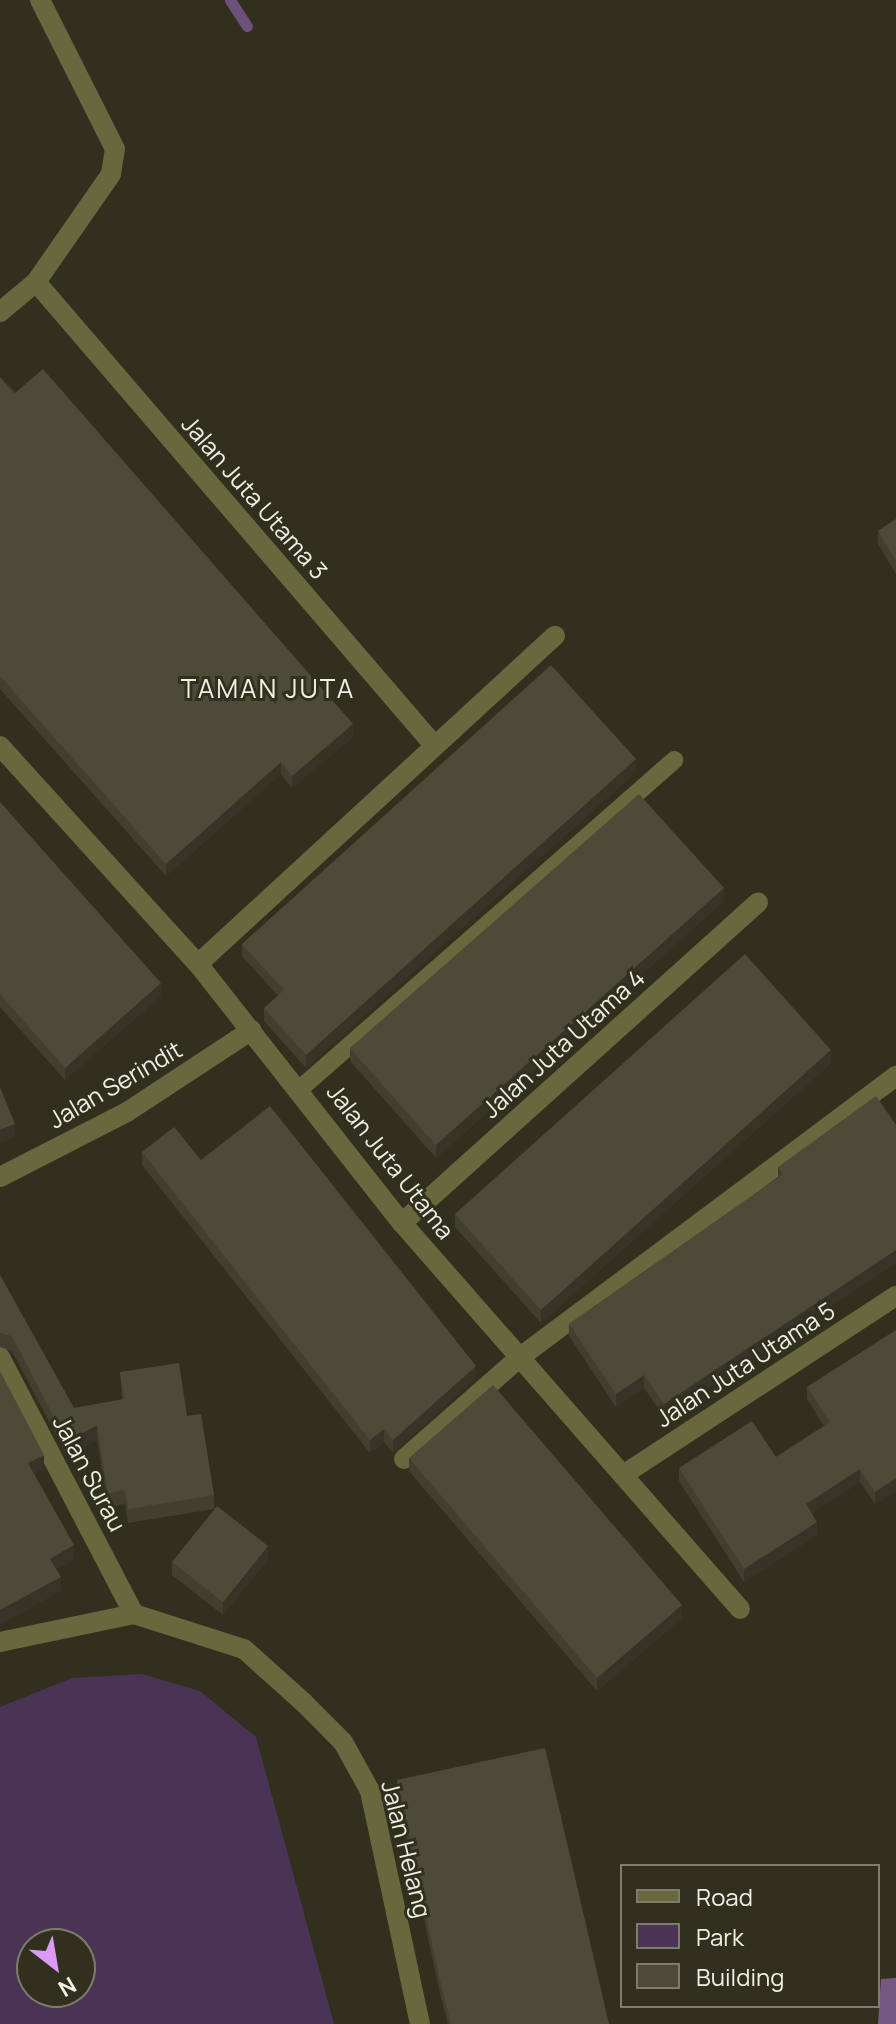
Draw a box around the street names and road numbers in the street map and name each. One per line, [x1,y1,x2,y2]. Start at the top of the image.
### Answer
street label: Jalan Juta Utama 3 [176,409,334,585]
street label: Jalan Juta Utama 4 [476,963,650,1123]
street label: Jalan Serindit [43,1034,187,1134]
street label: Jalan Juta Utama [321,1078,461,1244]
street label: Jalan Juta Utama 5 [650,1295,840,1433]
street label: Jalan Surau [47,1410,133,1536]
street label: Jalan Helang [376,1777,438,1921]

